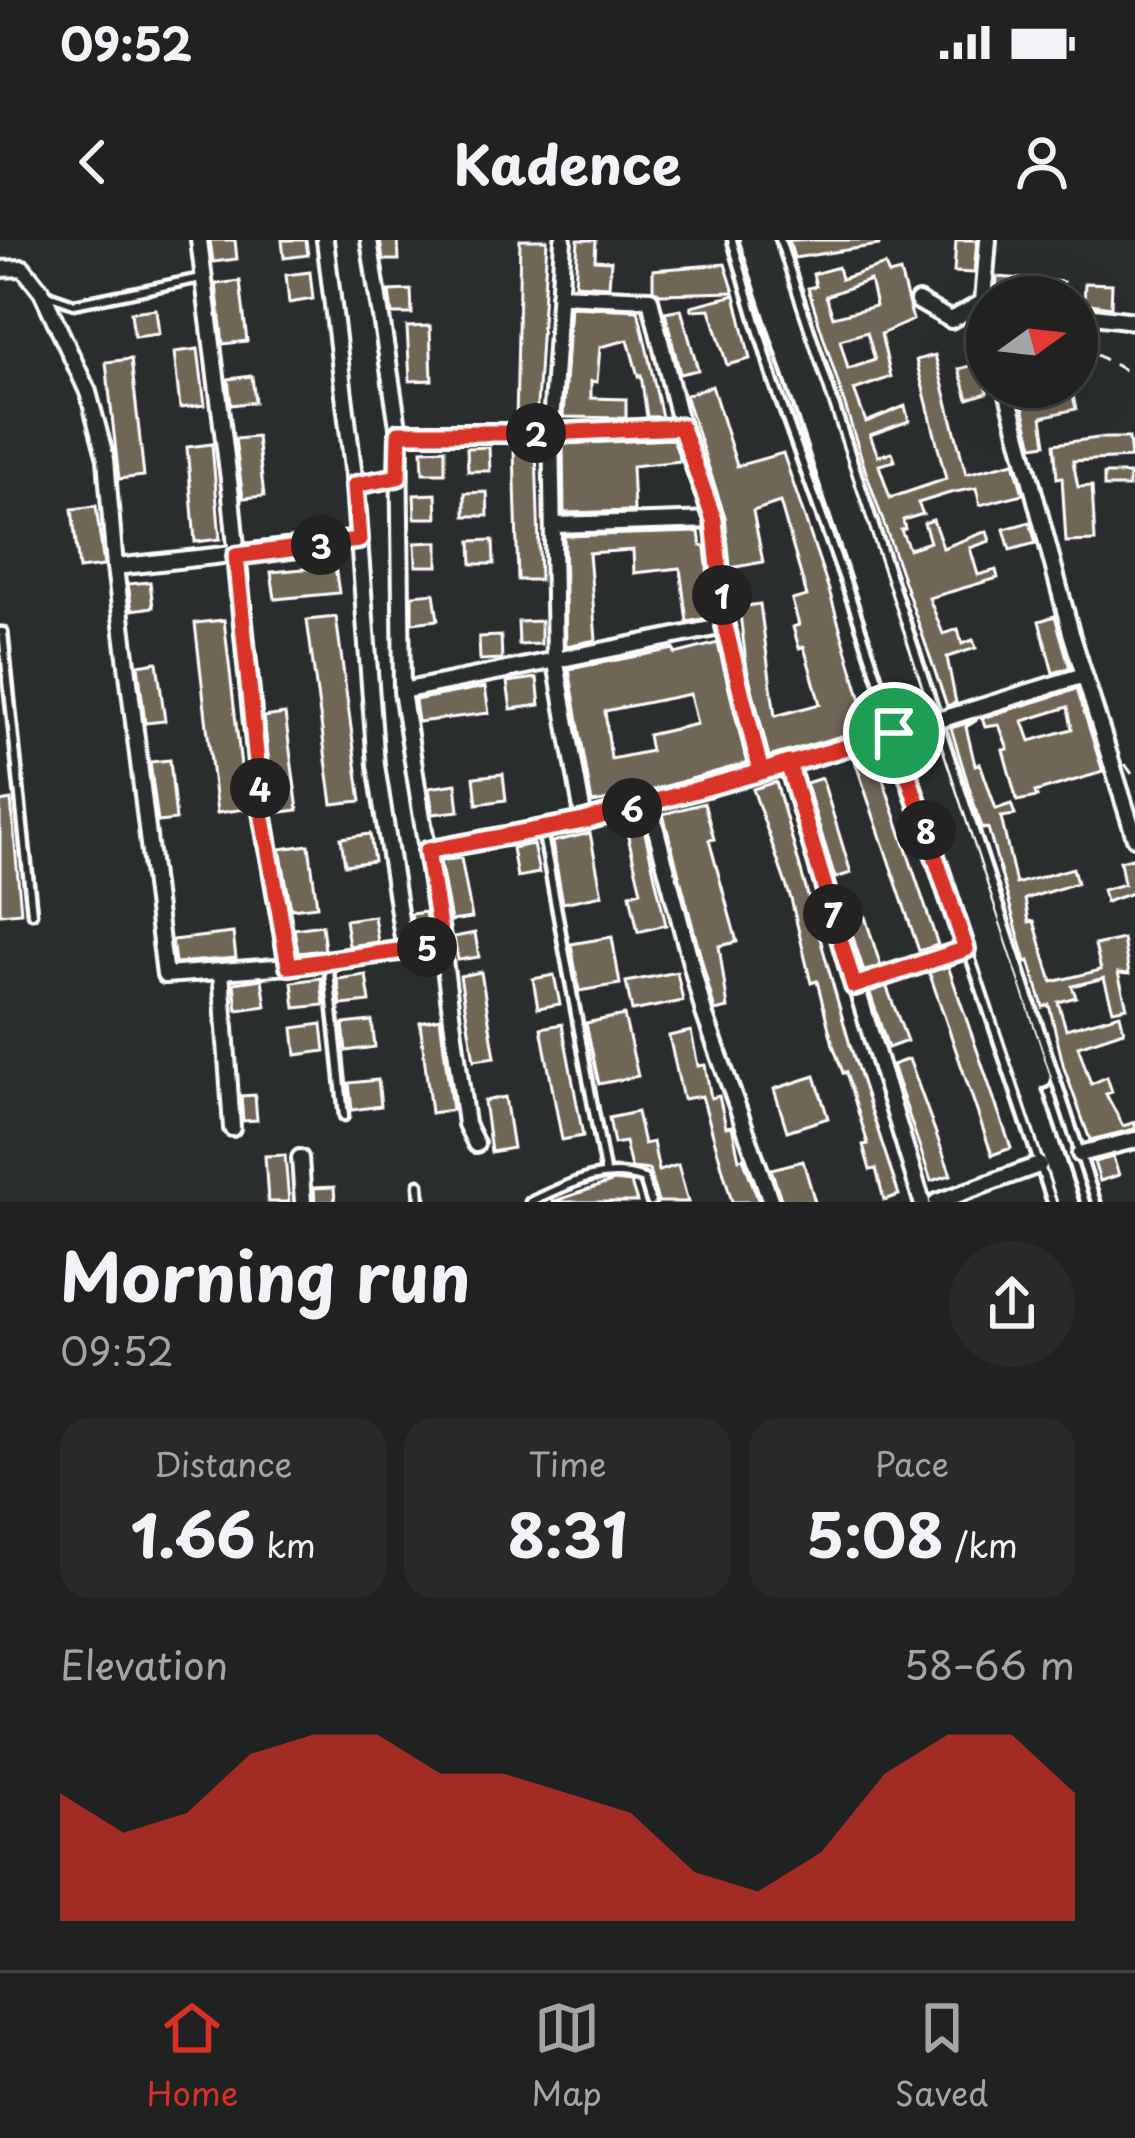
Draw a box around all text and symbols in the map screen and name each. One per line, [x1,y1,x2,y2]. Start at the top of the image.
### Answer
text: 09:52 [60,8,192,76]
text: Kadence [454,122,681,203]
icon: back [60,129,126,195]
icon: person [1009,129,1075,195]
north arrow [966,276,1098,408]
map controls [966,276,1098,408]
pin: 2 [506,403,566,463]
text: 2 [524,408,548,458]
pin: 3 [291,515,351,575]
text: 3 [310,520,332,570]
pin: 1 [692,565,752,625]
text: 1 [714,570,730,620]
pin [843,682,945,784]
icon: arrive [861,700,927,766]
pin: 4 [230,758,290,818]
text: 4 [249,763,271,813]
pin: 6 [602,778,662,838]
text: 6 [620,783,644,833]
pin: 8 [896,800,956,860]
text: 8 [916,805,936,855]
pin: 7 [803,884,863,944]
text: 7 [824,889,842,939]
pin: 5 [397,917,457,977]
text: 5 [416,922,438,972]
text: Morning run [60,1225,470,1324]
button: share [949,1241,1075,1367]
text: 09:52 [60,1320,174,1379]
text: Distance [154,1438,292,1488]
text: Time [529,1438,606,1488]
text: Pace [875,1438,949,1488]
text: 1.66 [130,1488,256,1578]
text: 8:31 [507,1488,628,1578]
text: 5:08 [806,1488,944,1578]
text: km [256,1519,316,1569]
text: /km [944,1519,1018,1569]
text: Elevation [60,1634,228,1693]
text: 58–66 m [904,1634,1075,1693]
tab: Home [147,1995,238,2117]
tab: Map [531,1995,602,2117]
tab: Saved [895,1995,988,2117]

